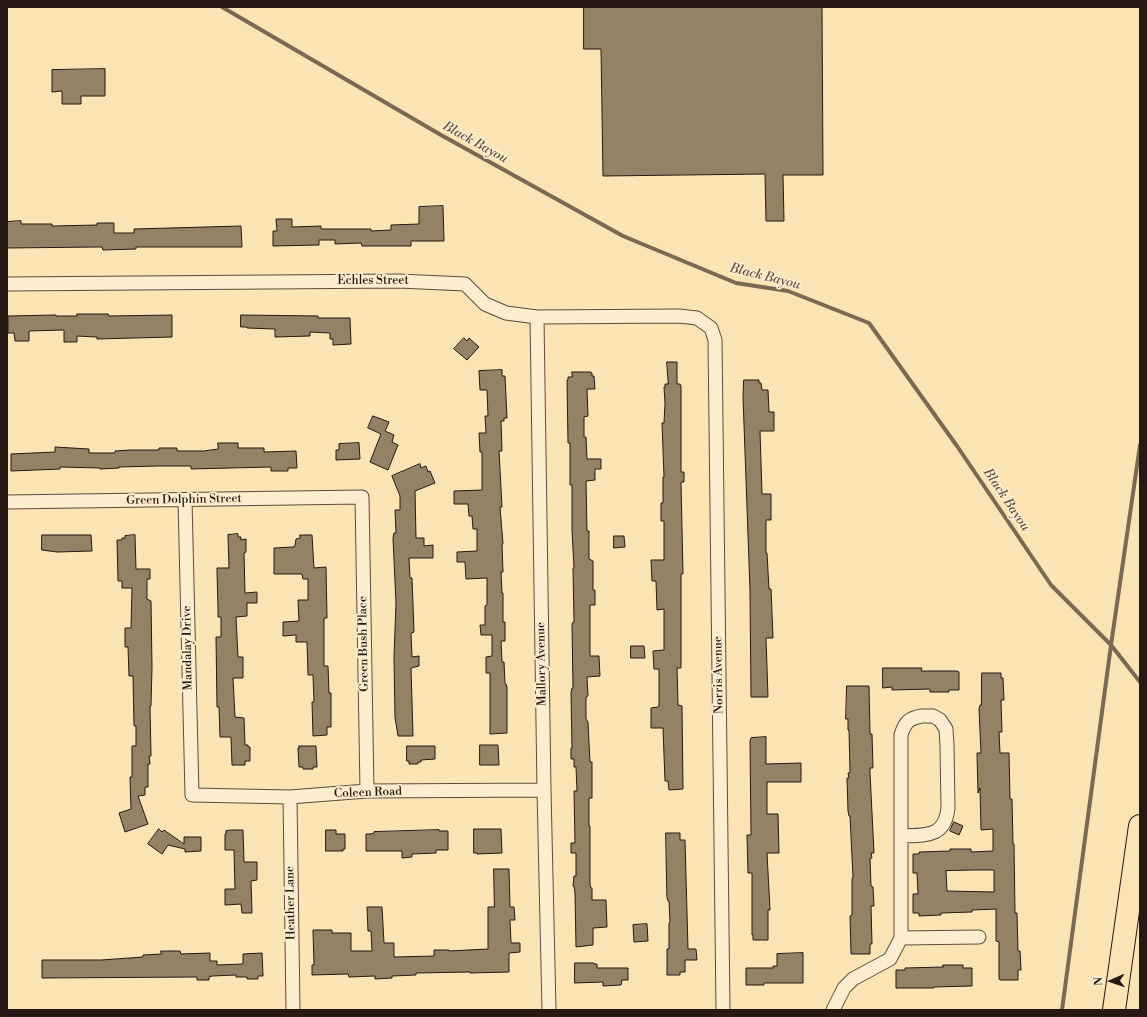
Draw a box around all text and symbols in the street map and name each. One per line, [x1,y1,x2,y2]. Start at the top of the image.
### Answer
water label: Black Bayou [440,119,510,167]
water label: Black Bayou [728,261,802,293]
street label: Echles Street [337,274,409,288]
water label: Black Bayou [979,466,1033,534]
street label: Green Dolphin Street [126,492,242,508]
street label: Green Bush Place [356,596,372,692]
street label: Mandalay Drive [180,605,196,691]
street label: Mallory Avenue [534,622,550,706]
street label: Norris Avenue [711,636,727,714]
street label: Coleen Road [334,785,402,801]
street label: Heather Lane [283,866,299,940]
north arrow [1091,961,1131,1001]
text: N [1092,977,1106,986]

